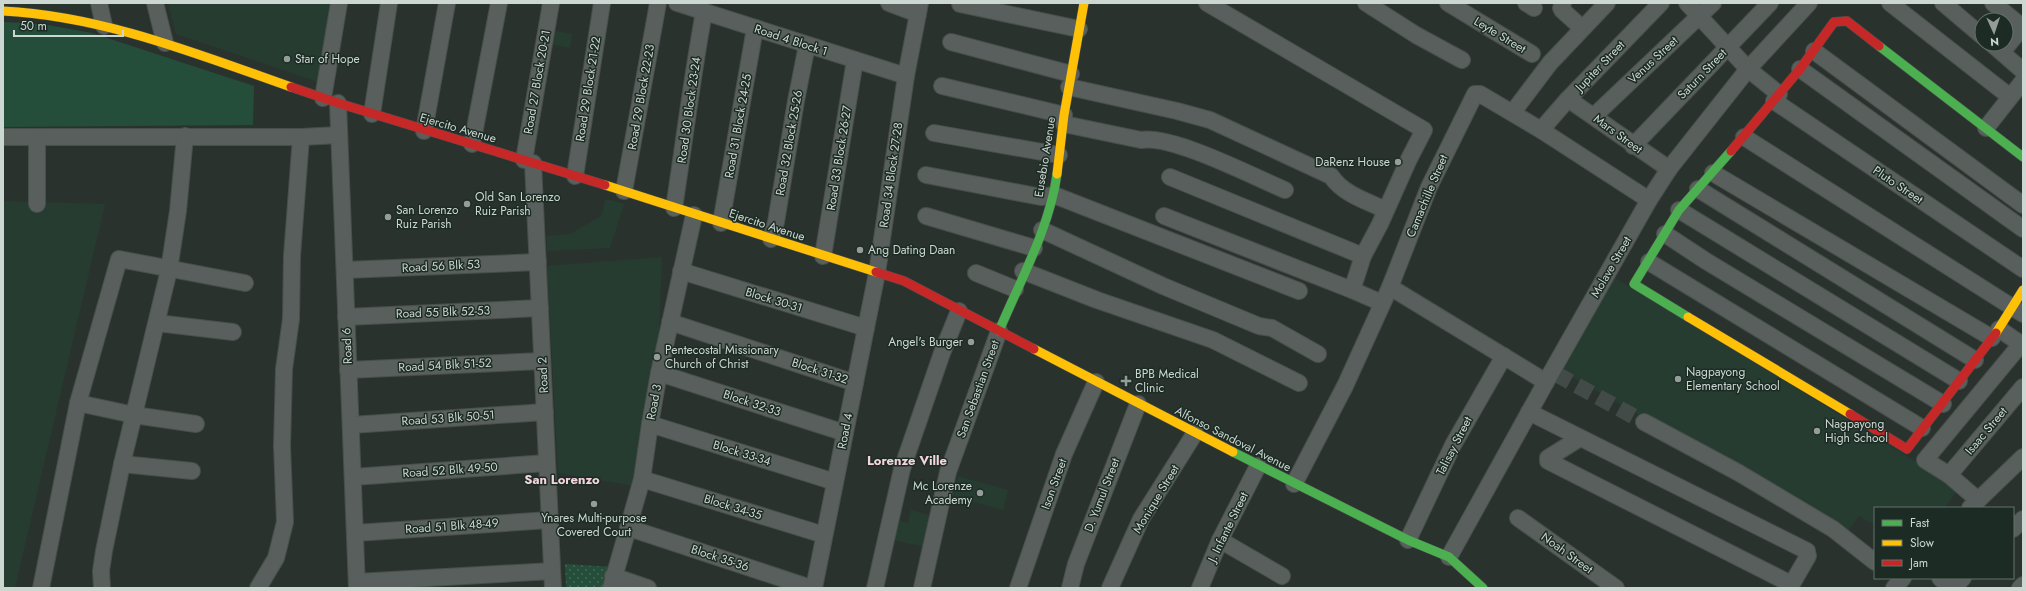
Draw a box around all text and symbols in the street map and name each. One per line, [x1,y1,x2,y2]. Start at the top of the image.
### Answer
scale bar [14,12,123,38]
street label: Leyte Street [1471,12,1530,58]
north arrow [1974,12,2014,52]
text: 50 m [20,17,47,35]
street label: Road 4 Block 1 [752,20,830,60]
street label: Road 27 Block 20-21 [519,28,555,136]
street label: Venus Street [1624,32,1682,88]
text: N [1990,34,1999,50]
street label: Road 29 Block 21-22 [571,35,605,143]
street label: Jupiter Street [1570,36,1629,97]
street label: Road 29 Block 22-23 [623,42,659,151]
street label: Saturn Street [1673,45,1731,103]
place label: Star of Hope [295,50,360,68]
marker: Star of Hope [282,54,292,64]
street label: Road 30 Block 23-24 [673,56,705,164]
street label: Road 31 Block 24-25 [720,72,756,180]
street label: Road 32 Block 25-26 [771,89,807,197]
street label: Road 33 Block 26-27 [822,103,856,212]
street label: Ejercito Avenue [418,108,498,148]
street label: Mars Street [1590,110,1646,158]
street label: Eusebio Avenue [1030,115,1060,199]
street label: Road 34 Block 27-28 [875,121,907,229]
street label: Camachille Street [1401,152,1453,240]
place label: DaRenz House [1315,153,1390,171]
marker: DaRenz House [1393,157,1403,167]
street label: Pluto Street [1869,162,1927,209]
place label: Old San Lorenzo Ruiz Parish [475,188,561,220]
marker: Old San Lorenzo Ruiz Parish [462,199,472,209]
place label: San Lorenzo Ruiz Parish [396,201,459,233]
street label: Ejercito Avenue [727,204,807,246]
marker: San Lorenzo Ruiz Parish [383,212,393,222]
street label: Molave Street [1586,233,1636,301]
place label: Ang Dating Daan [868,241,955,259]
marker: Ang Dating Daan [855,245,865,255]
street label: Road 56 Blk 53 [401,255,481,277]
street label: Block 30-31 [743,283,805,317]
street label: Road 55 Blk 52-53 [396,301,491,323]
street label: Road 6 [337,327,357,365]
place label: Angel's Burger [888,333,964,351]
marker: Angel's Burger [966,337,976,347]
street label: San Sebastian Street [952,338,1004,440]
place label: Pentecostal Missionary Church of Christ [665,341,780,373]
marker: Pentecostal Missionary Church of Christ [652,352,662,362]
street label: Block 31-32 [789,353,851,389]
street label: Road 54 Blk 51-52 [398,354,492,376]
street label: Road 2 [533,356,553,394]
place label: Nagpayong Elementary School [1686,363,1780,395]
place label: BPB Medical Clinic [1135,365,1199,397]
marker: Nagpayong Elementary School [1673,374,1683,384]
marker: BPB Medical Clinic [1120,375,1132,387]
street label: Road 3 [642,382,666,421]
street label: Block 32-33 [721,385,784,421]
street label: Alfonso Sandoval Avenue [1172,402,1294,476]
street label: Isaac Street [1961,403,2011,459]
street label: Road 53 Blk 50-51 [401,406,495,430]
street label: Road 4 [833,411,857,451]
street label: Talisay Street [1431,413,1477,479]
place label: Nagpayong High School [1825,415,1888,447]
marker: Nagpayong High School [1812,426,1822,436]
street label: Block 33-34 [711,436,773,470]
district label: Lorenze Ville [867,451,948,470]
street label: D. Yumul Street [1080,455,1124,535]
street label: Ison Street [1037,456,1072,512]
street label: Road 52 Blk 49-50 [402,458,498,482]
street label: Monique Street [1128,461,1184,537]
district label: San Lorenzo [524,470,600,489]
place label: Mc Lorenze Academy [913,477,973,509]
marker: Mc Lorenze Academy [975,488,985,498]
street label: J. Infante Street [1202,489,1253,567]
street label: Block 34-35 [702,490,765,524]
marker: Ynares Multi-purpose Covered Court [589,499,599,509]
legend [1874,507,2014,579]
place label: Ynares Multi-purpose Covered Court [541,509,647,541]
street label: Road 51 Blk 48-49 [405,514,499,538]
text: Fast [1910,514,1929,532]
street label: Noah Street [1537,528,1597,578]
text: Slow [1910,534,1935,552]
street label: Block 35-36 [689,540,751,576]
text: Jam [1908,554,1928,572]

